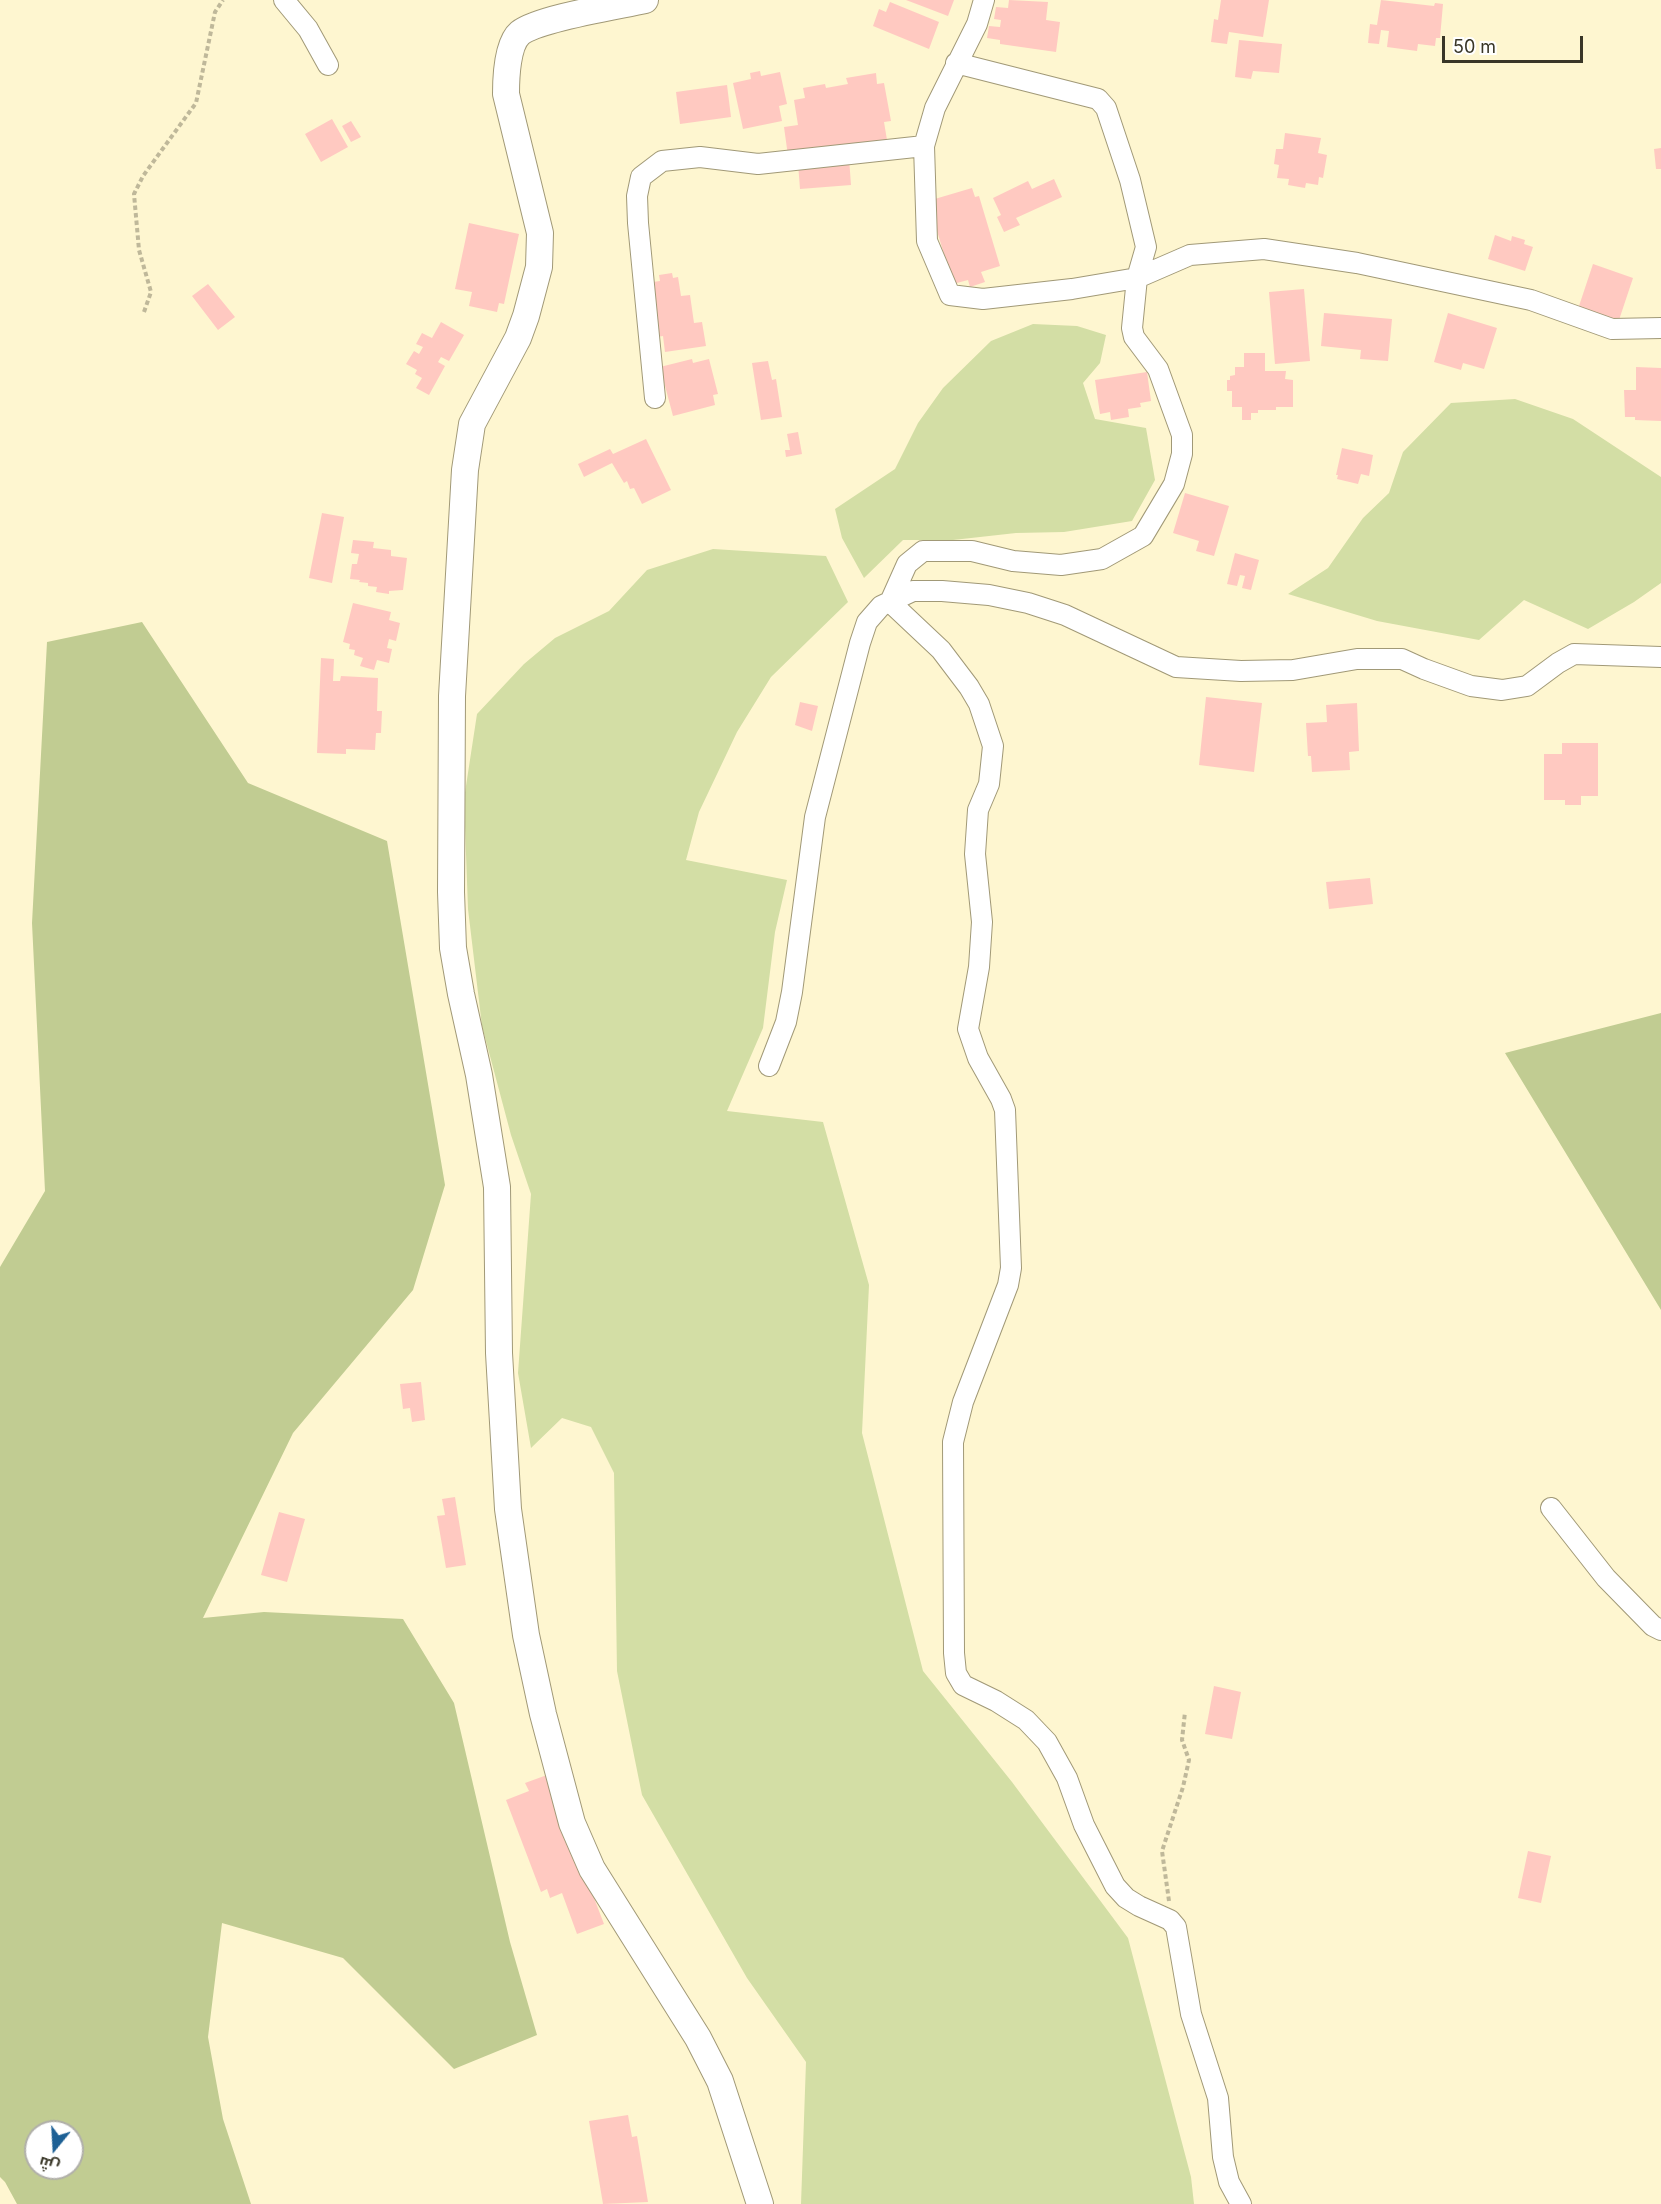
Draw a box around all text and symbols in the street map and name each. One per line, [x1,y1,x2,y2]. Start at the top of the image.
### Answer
scale bar [1445,24,1586,62]
text: 50 m [1453,36,1496,57]
north arrow [24,2120,84,2180]
text: ش [36,2153,62,2178]

